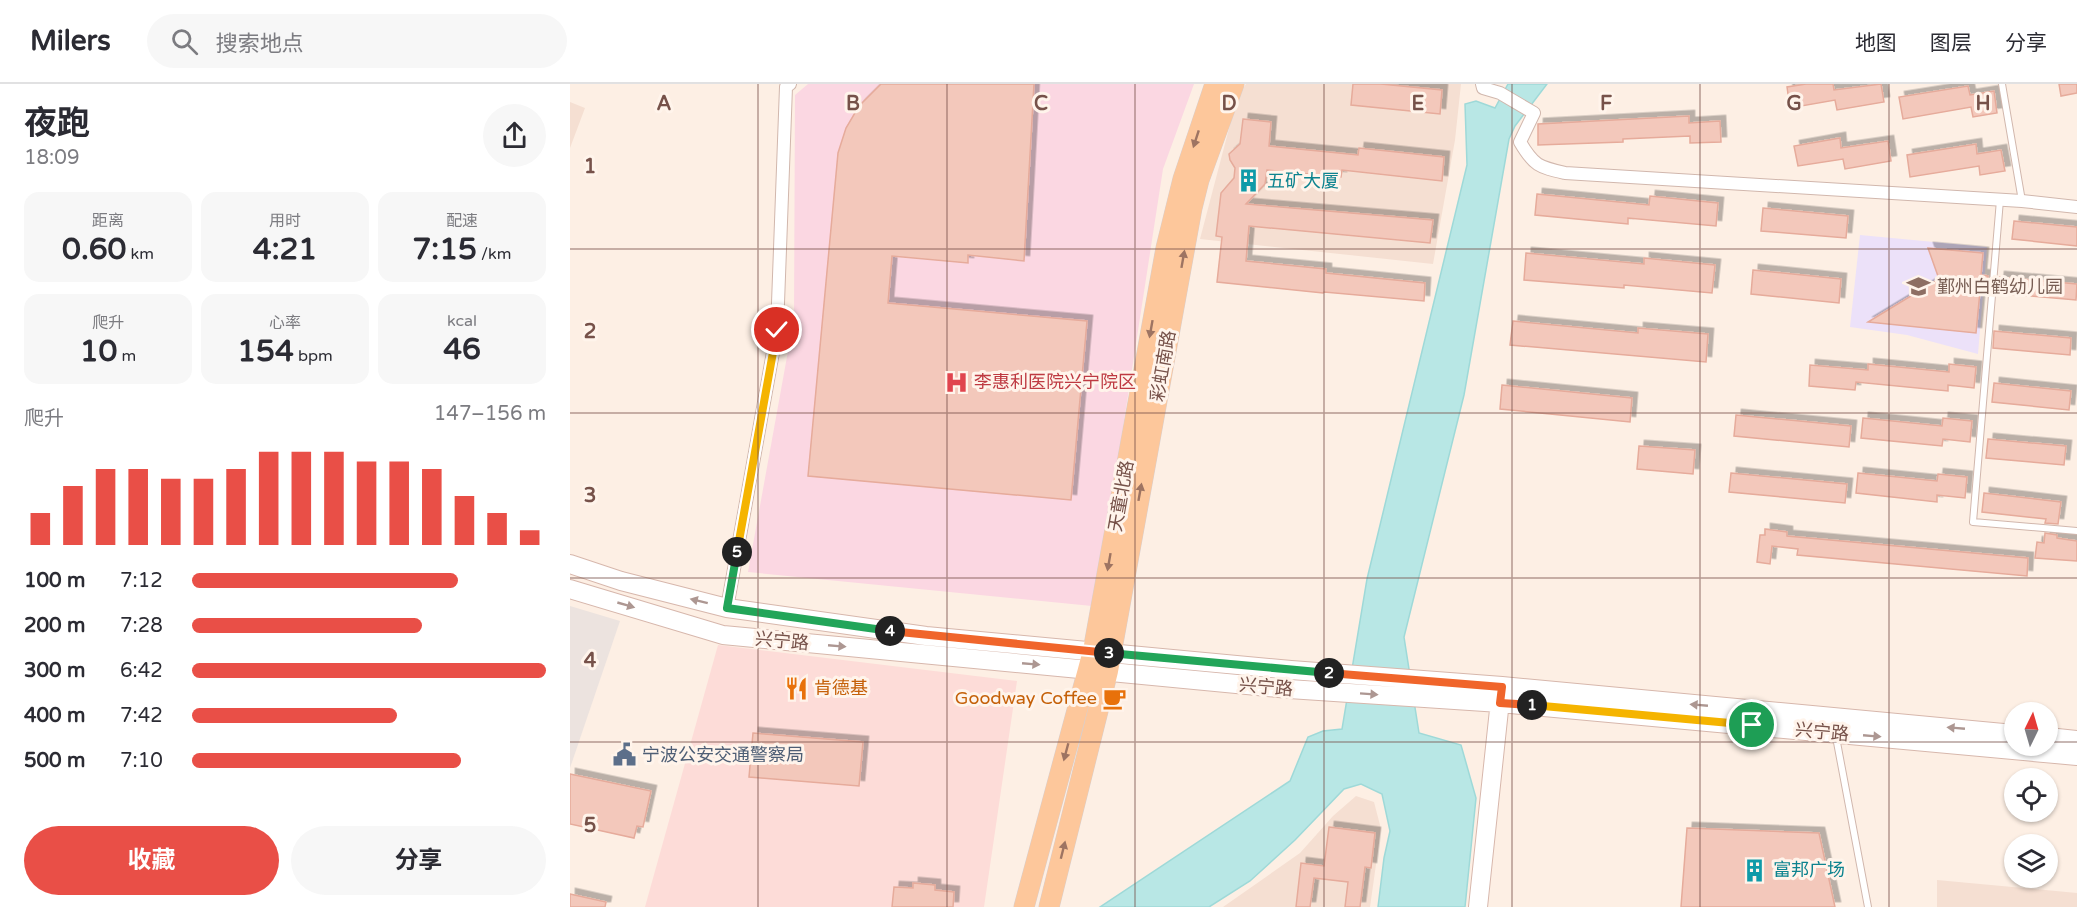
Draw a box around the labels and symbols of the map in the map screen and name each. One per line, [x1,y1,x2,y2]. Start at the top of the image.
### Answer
text: A [657,92,672,116]
text: B [846,92,860,116]
text: C [1034,92,1048,116]
text: D [1221,92,1237,116]
text: E [1412,92,1425,116]
text: F [1600,92,1612,116]
text: G [1786,92,1802,116]
text: H [1975,92,1991,116]
one-way arrow [1191,130,1200,148]
text: 1 [584,155,596,179]
building icon: 五矿大厦 [1236,168,1262,194]
place label: 五矿大厦 [1267,170,1339,192]
one-way arrow [1178,249,1187,268]
school or university icon: 鄞州白鹤幼儿园 [1906,274,1932,300]
place label: 鄞州白鹤幼儿园 [1937,276,2063,298]
pin [751,304,802,355]
text: 2 [584,320,596,344]
one-way arrow [1147,320,1156,339]
street label: 彩虹南路 [1146,329,1180,403]
hospital icon: 李惠利医院兴宁院区 [943,369,969,395]
place label: 李惠利医院兴宁院区 [974,371,1136,393]
street label: 天童北路 [1104,459,1138,533]
one-way arrow [1136,482,1145,501]
text: 3 [584,484,596,508]
pin: 5 [722,537,752,567]
one-way arrow [1104,553,1113,572]
one-way arrow [690,595,708,605]
one-way arrow [617,601,635,610]
pin: 4 [875,616,905,646]
street label: 兴宁路 [754,628,810,654]
pin: 3 [1094,638,1124,668]
one-way arrow [828,641,847,651]
text: 4 [584,649,597,673]
pin: 2 [1314,658,1344,688]
one-way arrow [1022,659,1041,669]
street label: 兴宁路 [1238,674,1294,700]
restaurant icon: 肯德基 [783,675,809,701]
place label: 肯德基 [814,677,868,699]
cafe icon: Goodway Coffee [1102,685,1128,711]
place label: Goodway Coffee [955,687,1097,709]
one-way arrow [1359,689,1378,699]
pin: 1 [1517,690,1547,720]
pin [1726,699,1777,750]
one-way arrow [1690,700,1709,710]
north arrow [2004,702,2058,756]
street label: 兴宁路 [1794,719,1850,745]
one-way arrow [1947,724,1966,733]
one-way arrow [1863,731,1882,741]
public building icon: 宁波公安交通警察局 [611,742,637,768]
one-way arrow [1061,743,1070,761]
place label: 宁波公安交通警察局 [642,744,804,766]
text: 5 [584,814,596,838]
one-way arrow [1059,841,1069,859]
building icon: 富邦广场 [1742,857,1768,883]
place label: 富邦广场 [1773,859,1845,881]

